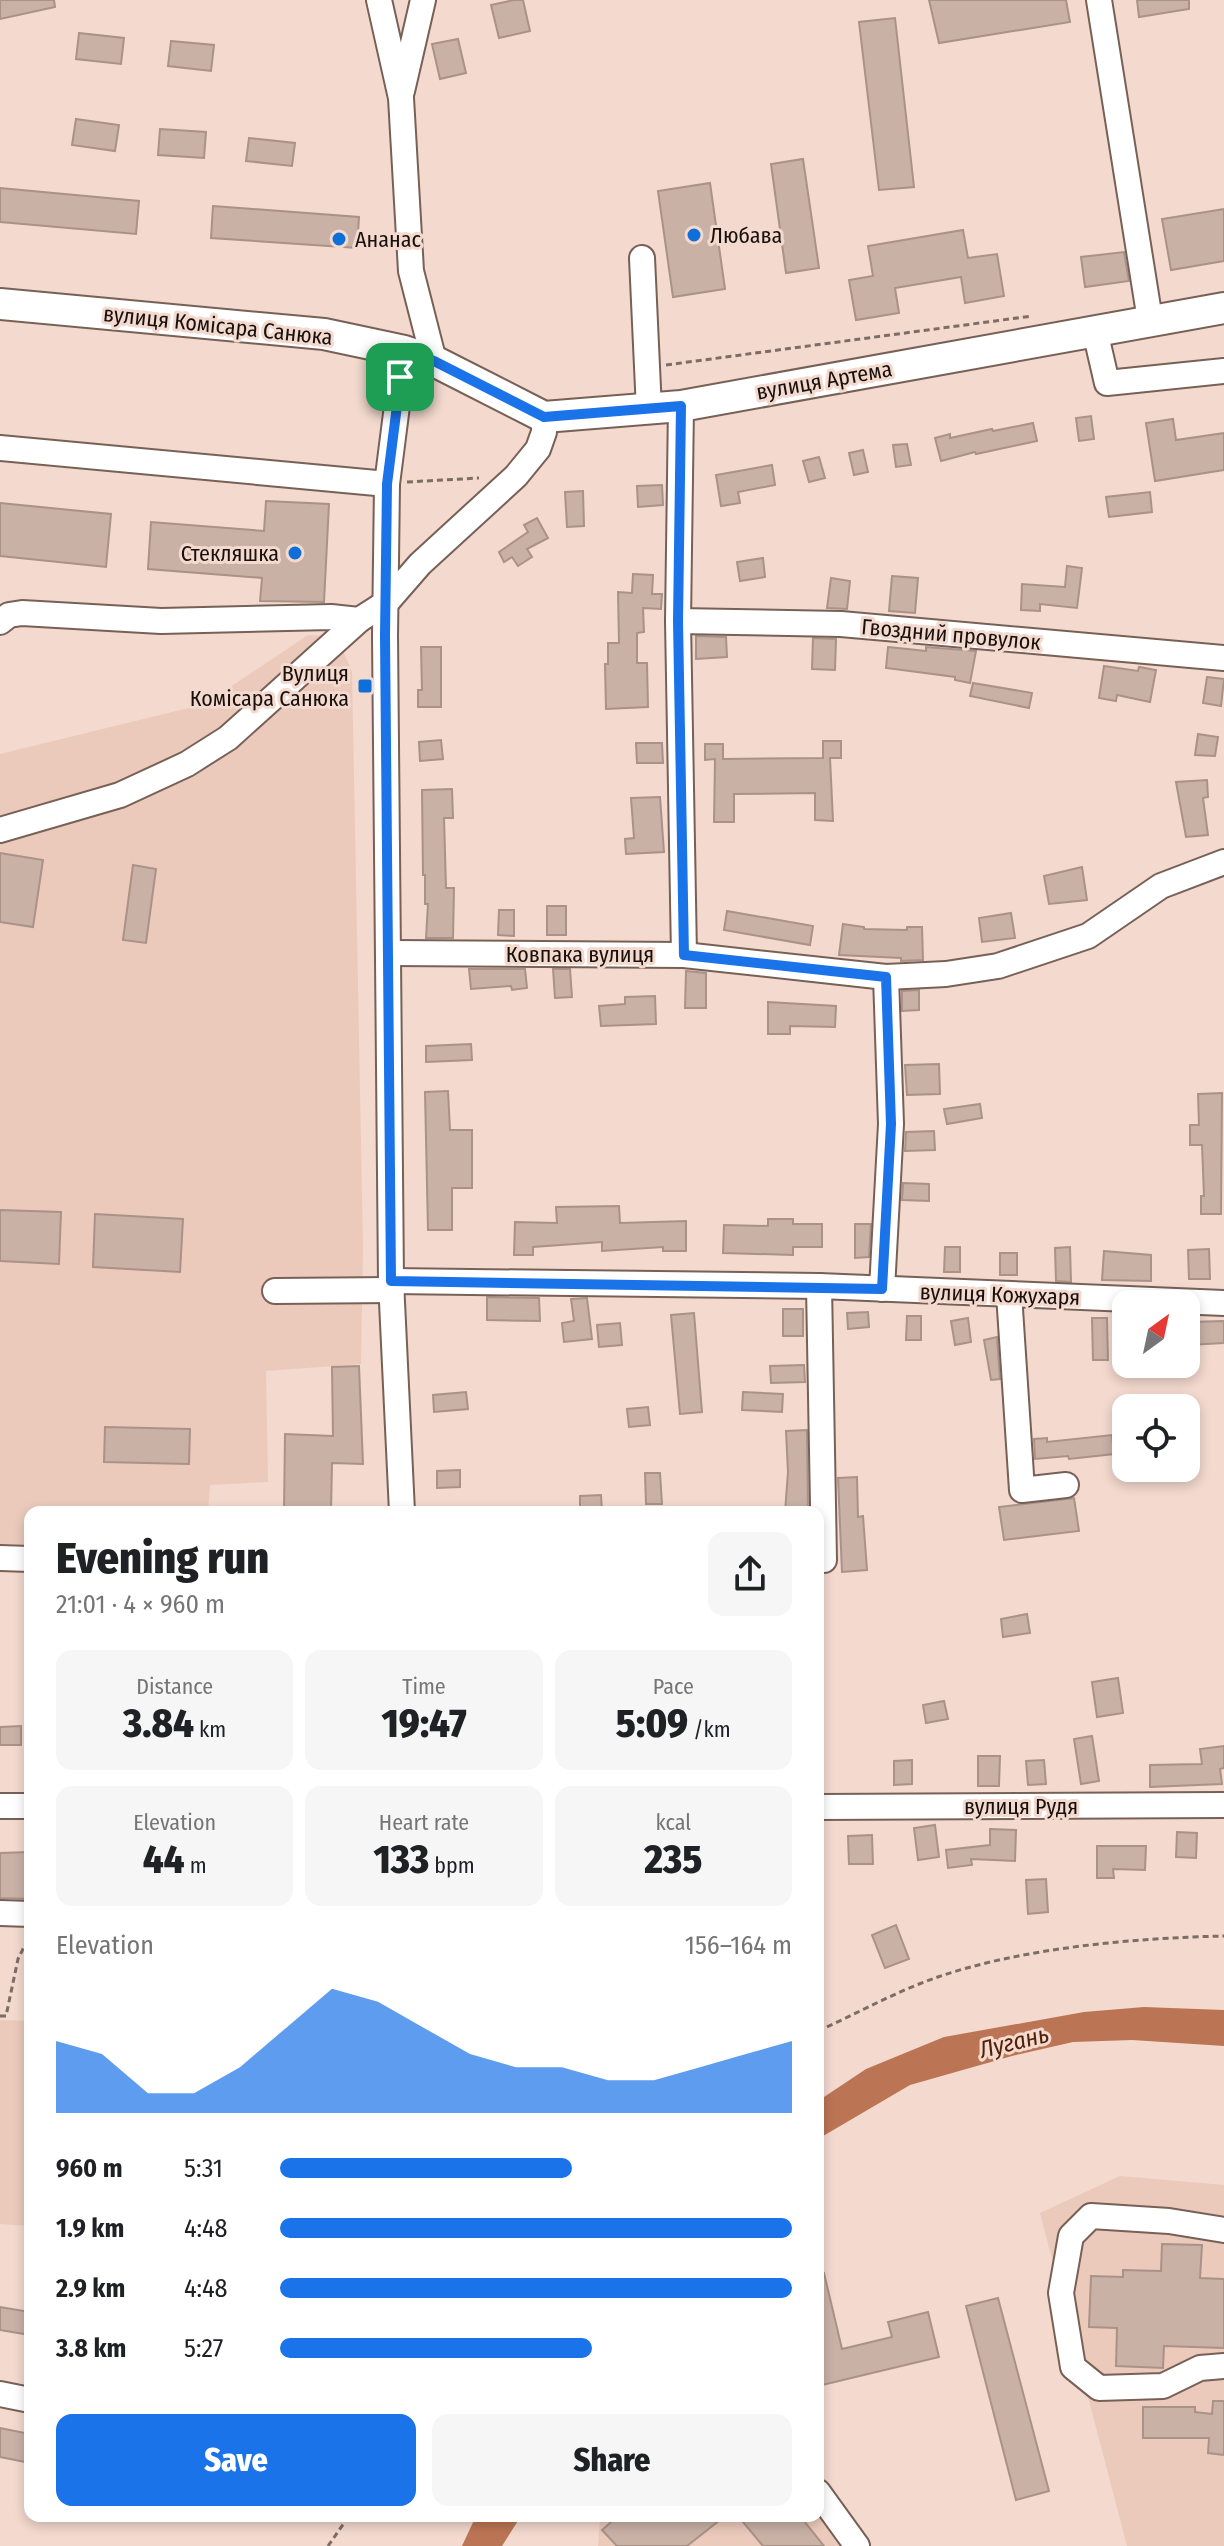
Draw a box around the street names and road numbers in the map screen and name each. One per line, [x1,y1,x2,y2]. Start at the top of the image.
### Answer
street label: вулиця Комісара Санюка [102,300,334,351]
street label: вулиця Артема [754,355,894,406]
street label: Гвоздний провулок [860,613,1042,656]
street label: Ковпака вулиця [506,941,654,968]
street label: вулиця Кожухаря [919,1278,1081,1311]
street label: вулиця Рудя [964,1793,1078,1820]

